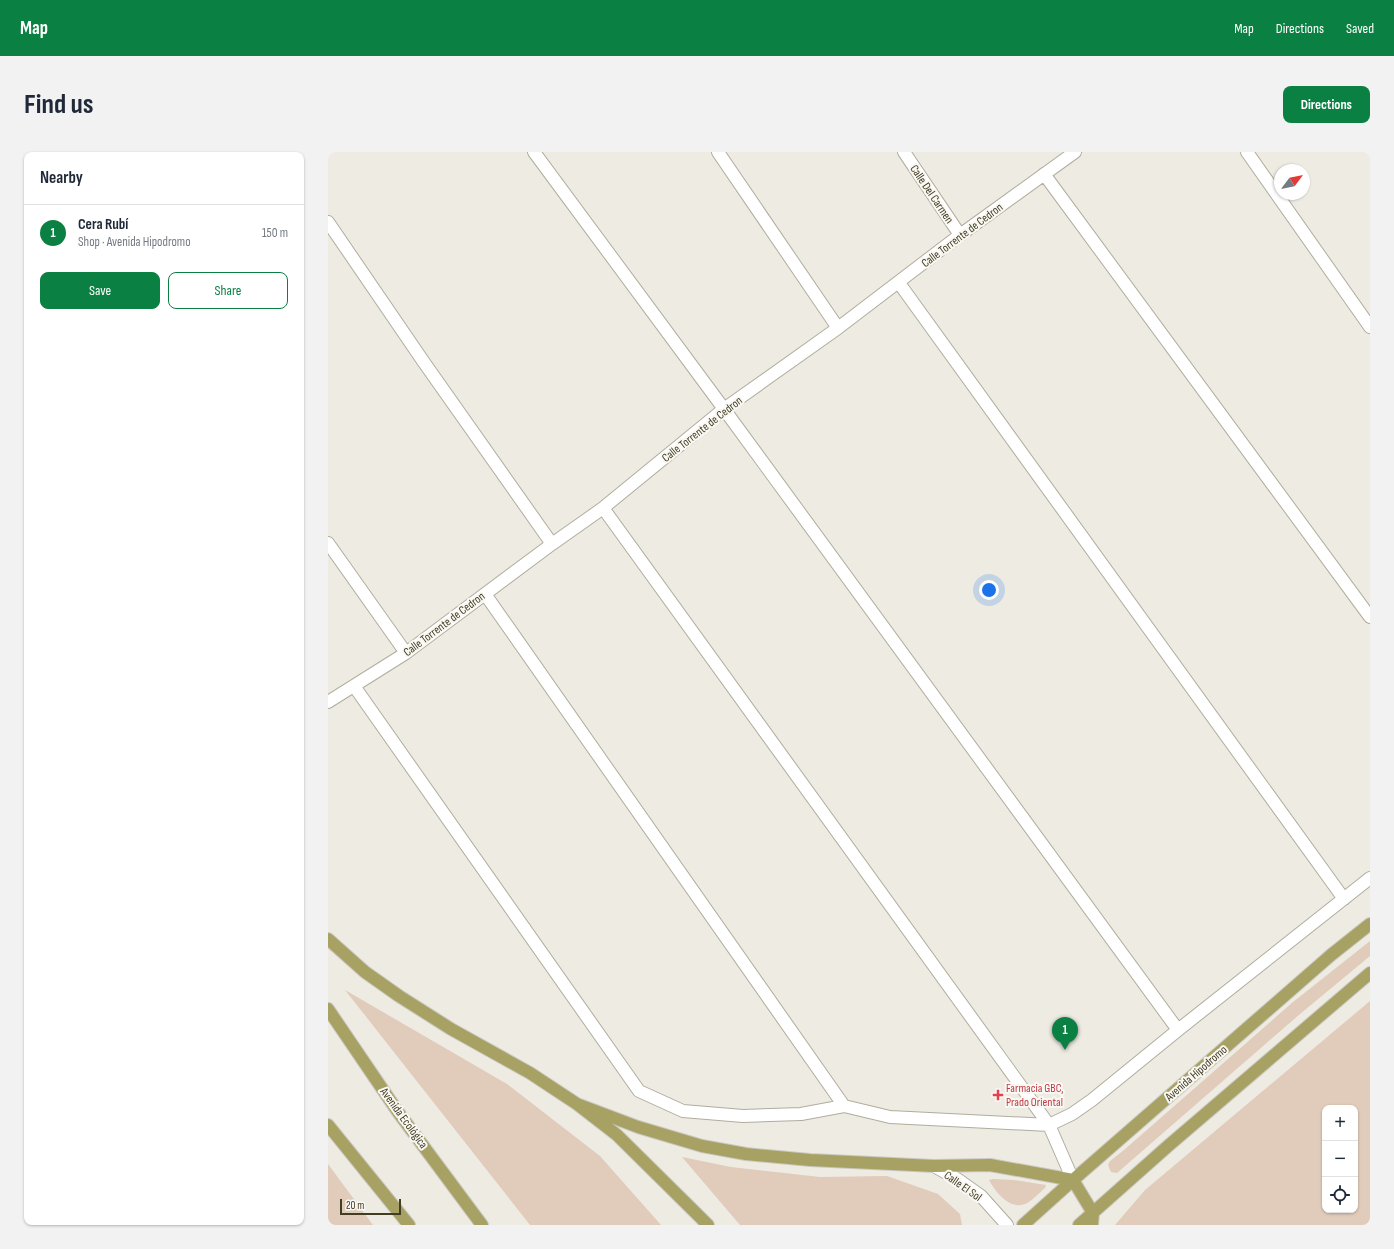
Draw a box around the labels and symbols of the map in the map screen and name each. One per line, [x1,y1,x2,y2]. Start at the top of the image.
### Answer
street label: Calle Del Carmen [906,162,957,227]
north arrow [1274,164,1310,200]
street label: Calle Torrente de Cedron [919,200,1006,271]
street label: Calle Torrente de Cedron [659,393,746,466]
your location [979,580,999,600]
street label: Calle Torrente de Cedron [401,589,488,660]
pin: 1 [1052,1017,1078,1050]
street label: Avenida Hipodromo [1161,1042,1230,1105]
place label: Farmacia GBC, Prado Oriental [1006,1081,1064,1110]
street label: Avenida Ecológica [376,1084,431,1152]
marker: Farmacia GBC, Prado Oriental [993,1090,1003,1100]
street label: Calle El Sol [941,1168,985,1205]
scale bar [340,1197,401,1216]

